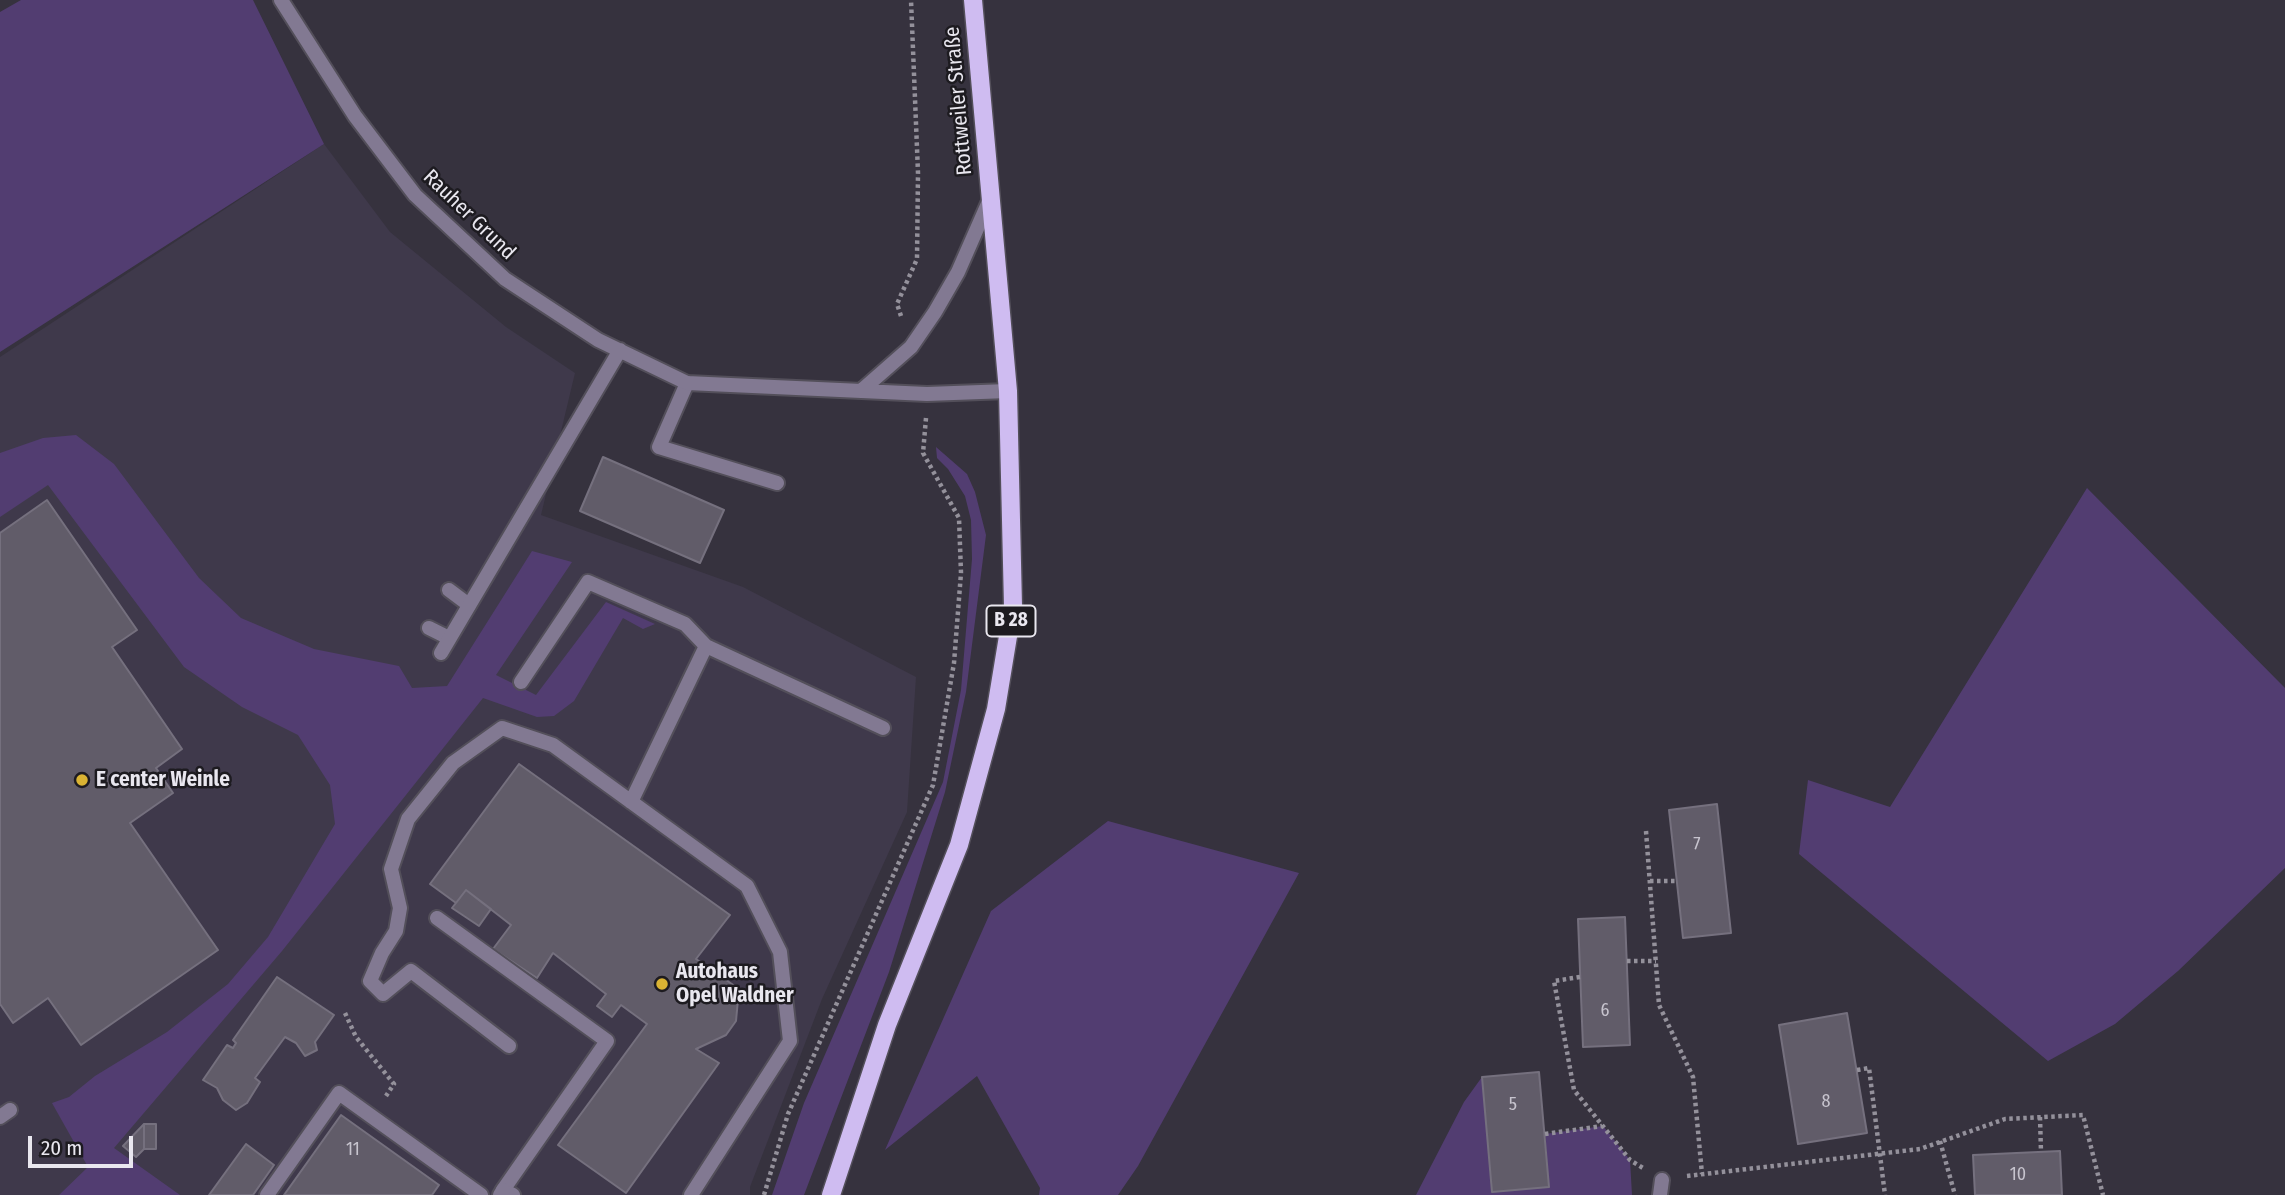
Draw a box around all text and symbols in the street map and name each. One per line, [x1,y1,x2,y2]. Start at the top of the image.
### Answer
street label: Rottweiler Straße [940,26,978,176]
street label: Rauher Grund [417,165,521,265]
road number: B 28 [986,606,1036,636]
place label: E center Weinle [96,767,230,793]
marker: E center Weinle [74,772,90,788]
house number: 7 [1693,834,1701,856]
place label: Autohaus Opel Waldner [676,959,794,1009]
marker: Autohaus Opel Waldner [654,976,670,992]
house number: 6 [1601,1000,1609,1022]
house number: 8 [1822,1091,1830,1113]
house number: 5 [1509,1094,1517,1116]
scale bar [32,1122,136,1166]
text: 20 m [41,1135,82,1161]
house number: 11 [346,1139,360,1161]
house number: 10 [2010,1164,2026,1186]

